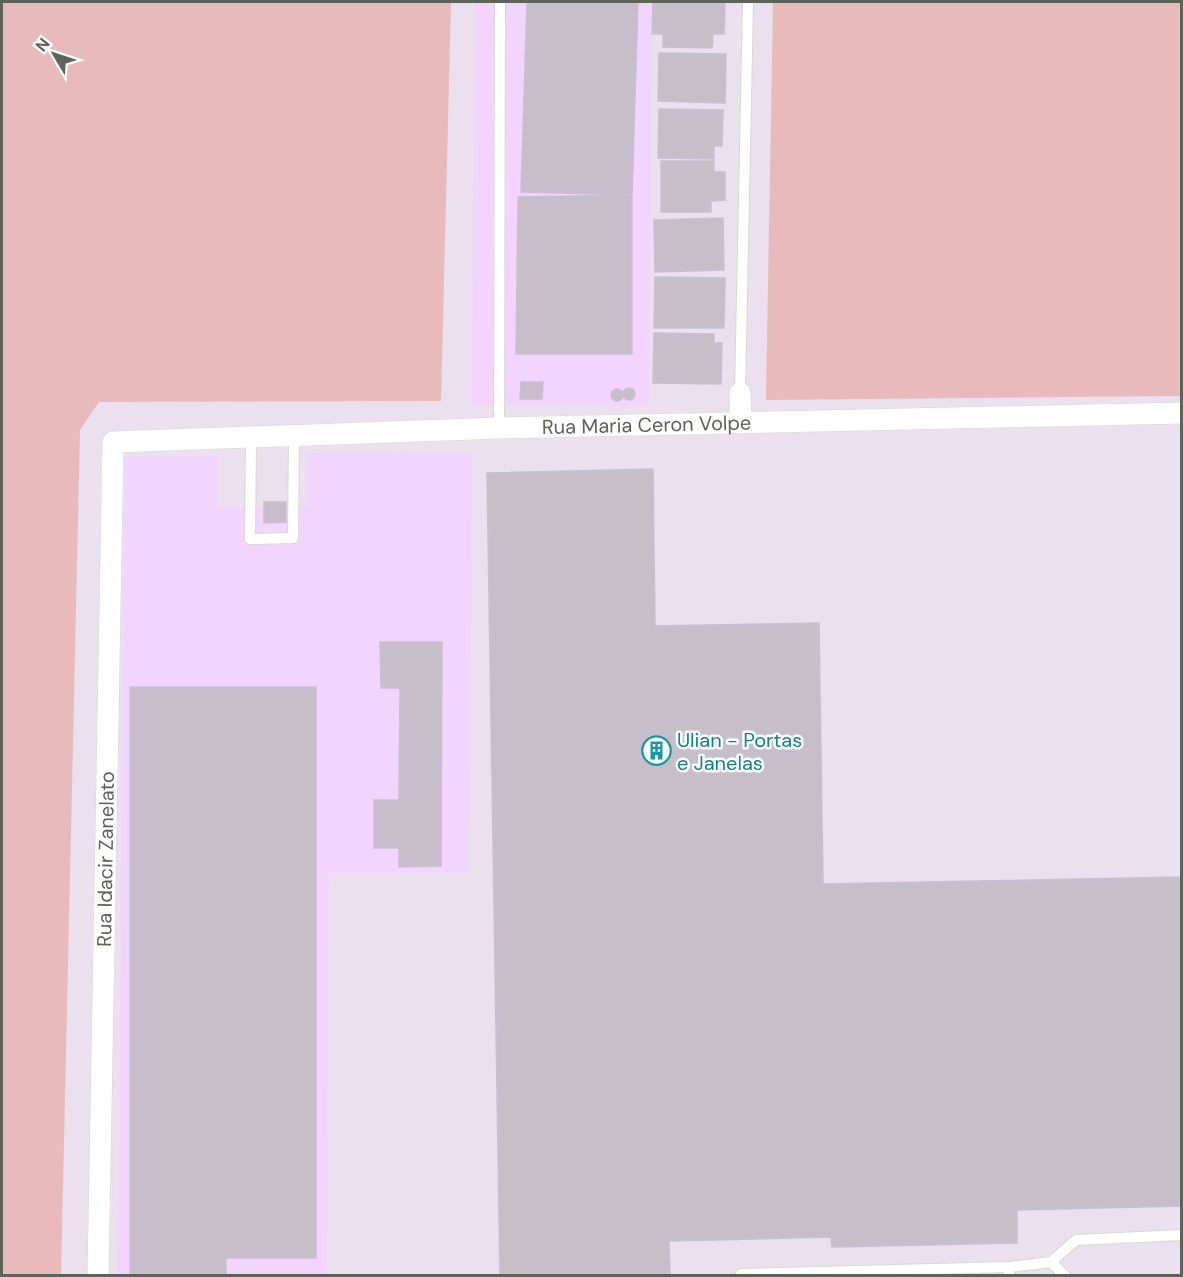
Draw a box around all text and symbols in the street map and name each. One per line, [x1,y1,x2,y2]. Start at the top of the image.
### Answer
north arrow [24,24,84,84]
text: N [31,34,55,56]
street label: Rua Maria Ceron Volpe [542,409,752,440]
place label: Ulian - Portas e Janelas [677,727,802,776]
building icon: Ulian - Portas e Janelas [640,735,672,767]
street label: Rua Idacir Zanelato [91,771,120,947]

